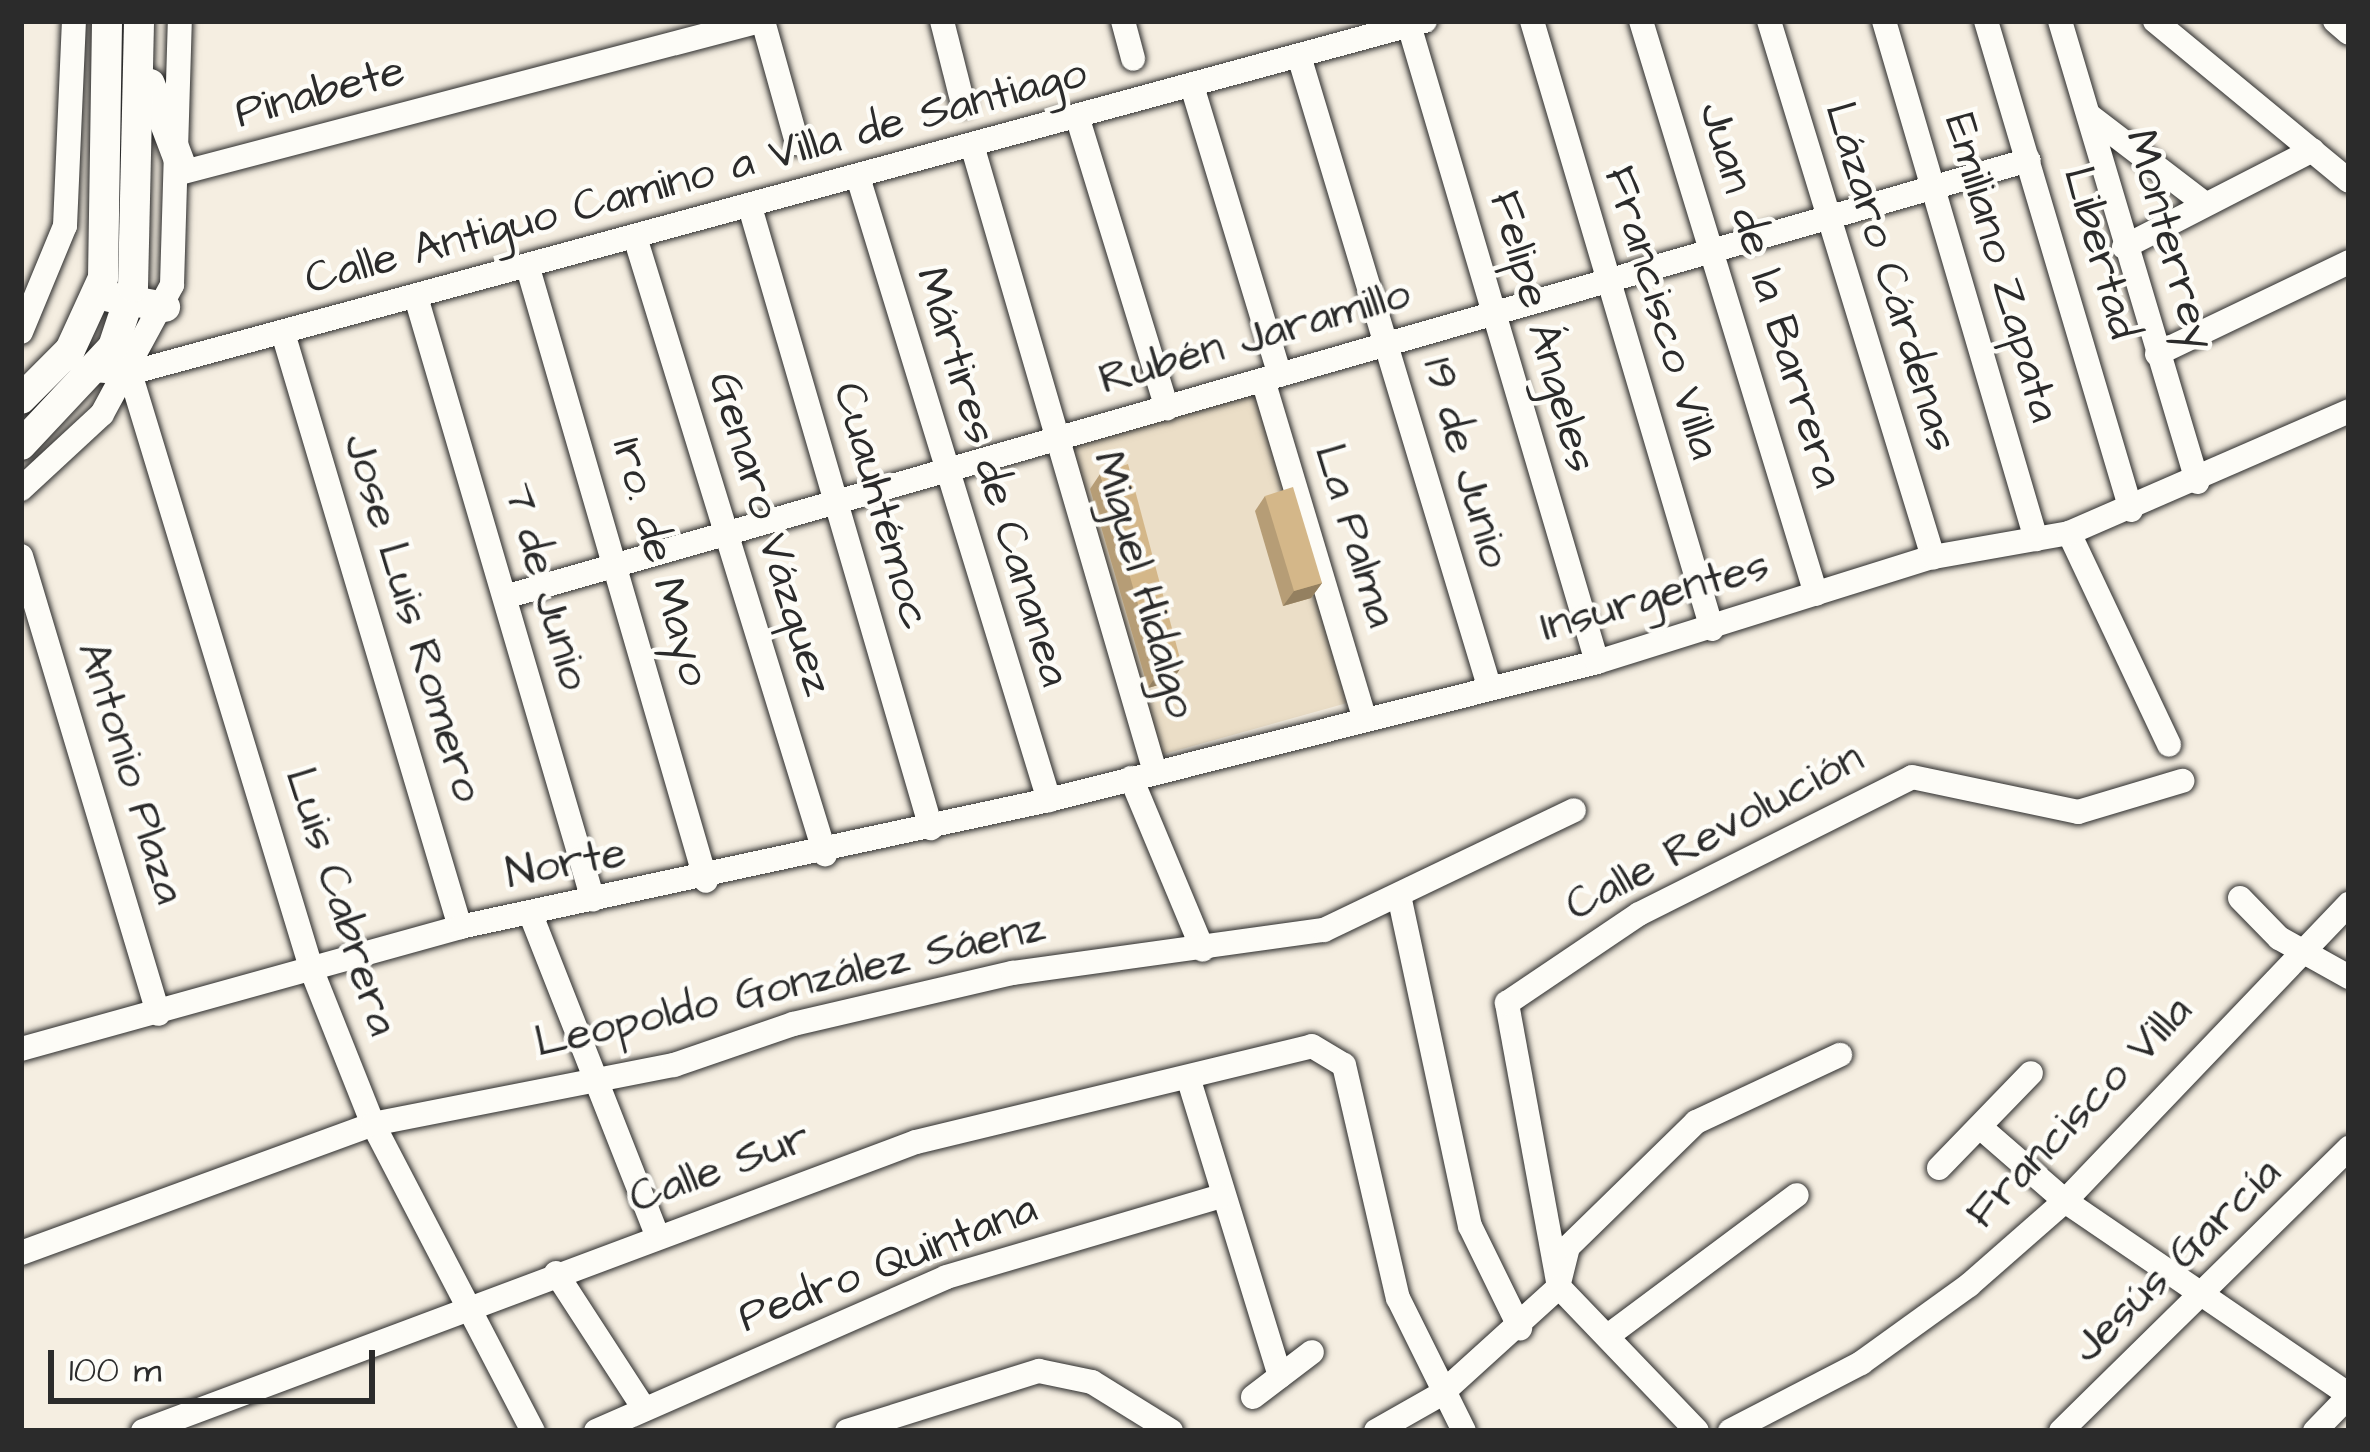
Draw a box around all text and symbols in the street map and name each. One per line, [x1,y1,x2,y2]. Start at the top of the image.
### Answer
street label: Pinabete [229,45,411,141]
street label: Calle Antiguo Camino a Villa de Santiago [299,47,1093,307]
street label: Juan de la Barrera [1686,96,1854,494]
street label: Lázaro Cárdenas [1811,96,1969,458]
street label: Emiliano Zapata [1931,108,2071,428]
street label: Monterrey [2112,124,2226,356]
street label: Francisco Villa [1591,160,1731,466]
street label: Libertad [2050,161,2150,345]
street label: Felipe Ángeles [1476,185,1608,479]
street label: Mártires de Cananea [903,261,1081,693]
street label: Rubén Jaramillo [1093,268,1417,408]
street label: 19 de Junio [1409,352,1521,574]
street label: Genaro Vázquez [695,366,845,702]
street label: Cuauhtémoc [820,376,942,636]
street label: Jose Luis Romero [330,427,494,809]
street label: 1ro. de Mayo [599,432,721,692]
street label: La Palma [1301,438,1407,634]
street label: Miguel Hidalgo [1079,445,1207,725]
street label: 7 de Junio [490,477,600,697]
street label: Insurgentes [1535,539,1775,655]
street label: Antonio Plaza [65,635,195,911]
street label: Calle Revolución [1557,732,1873,934]
street label: Luis Cabrera [271,761,409,1043]
street label: Norte [502,826,630,902]
street label: Leopoldo González Sáenz [530,901,1050,1071]
street label: Francisco Villa [1955,985,2205,1241]
street label: Calle Sur [622,1112,818,1226]
street label: Jesús García [2061,1147,2293,1375]
street label: Pedro Quintana [731,1182,1045,1346]
scale bar [54,1326,381,1400]
text: 100 m [69,1345,161,1396]

